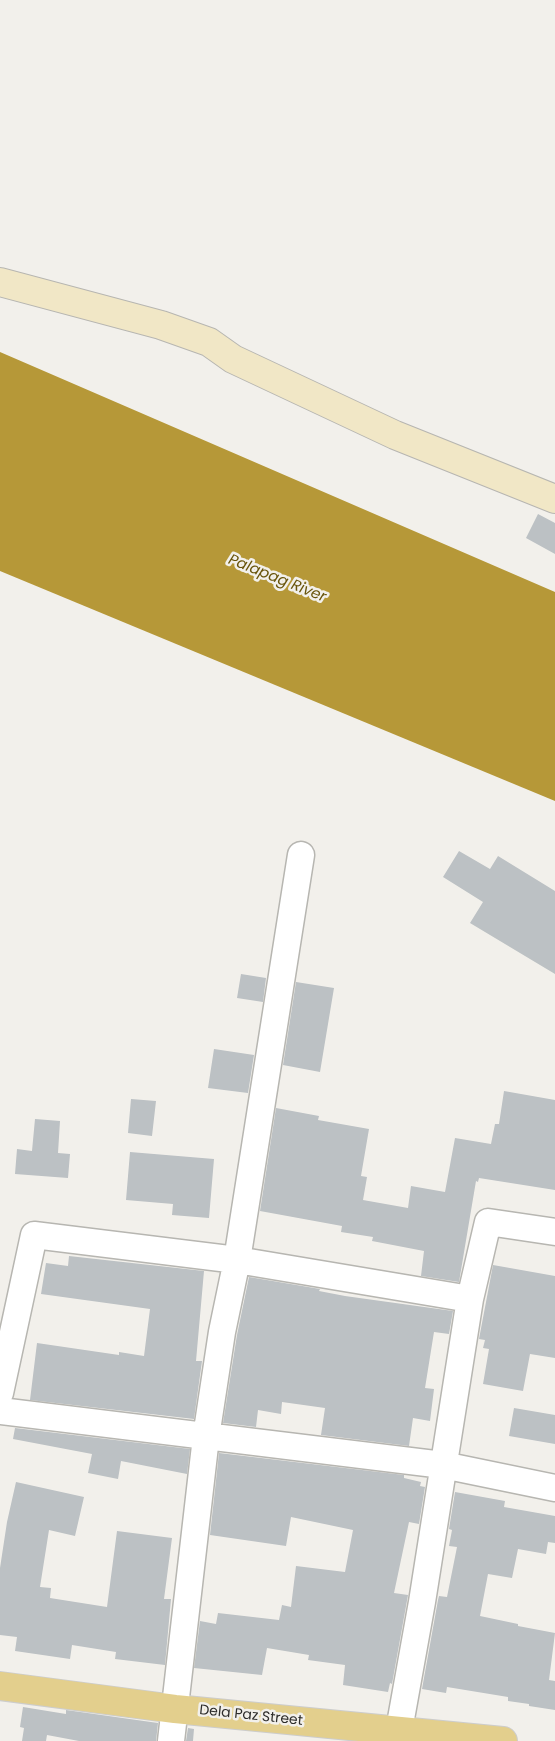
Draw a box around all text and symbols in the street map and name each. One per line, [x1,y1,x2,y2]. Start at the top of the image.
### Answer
water label: Palapag River [226,551,328,607]
street label: Dela Paz Street [198,1702,304,1730]

